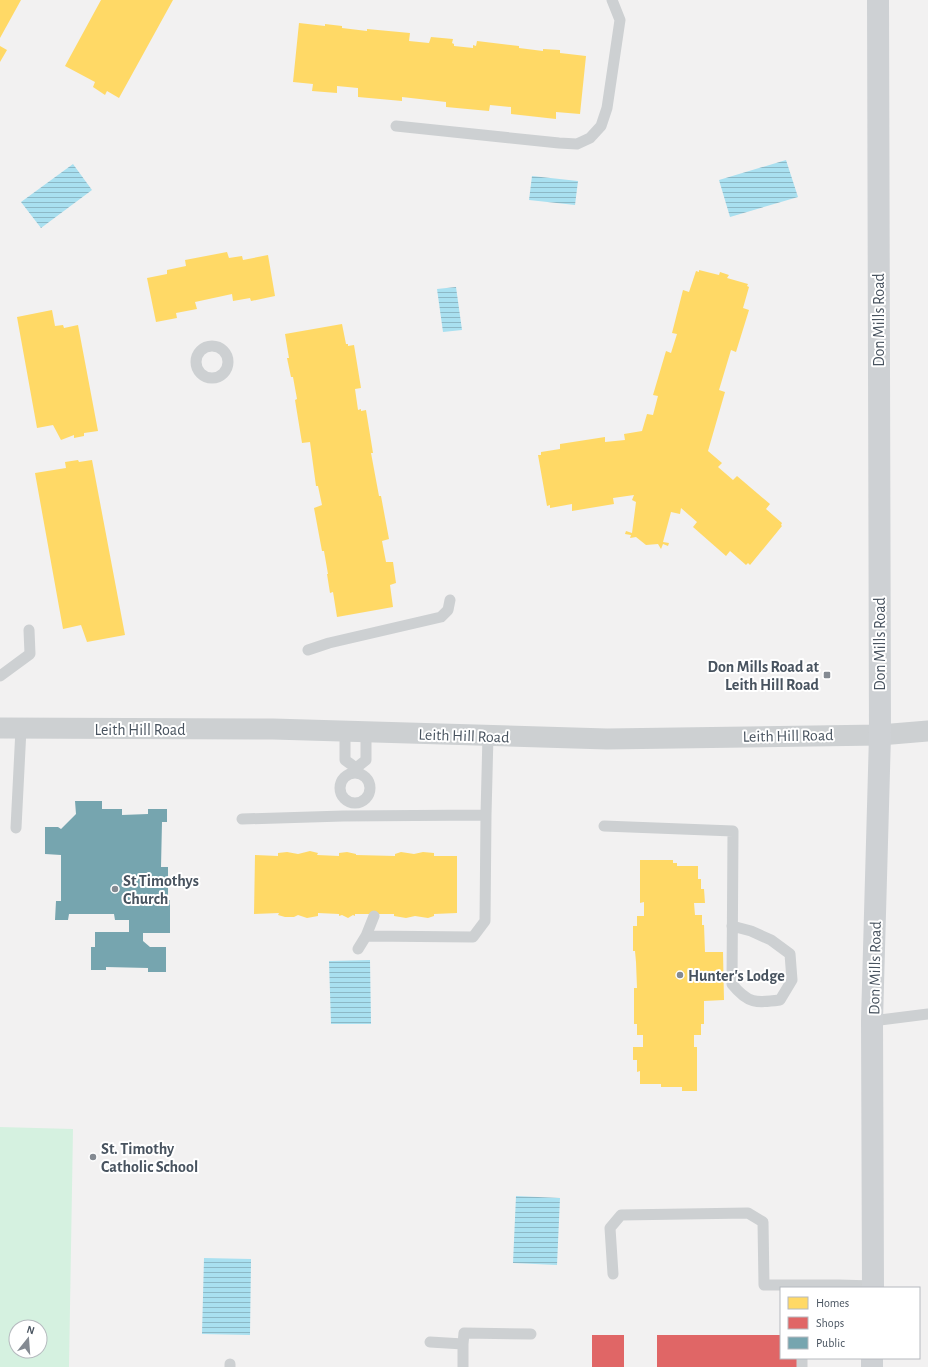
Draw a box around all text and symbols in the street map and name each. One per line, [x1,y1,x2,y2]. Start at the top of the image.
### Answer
street label: Don Mills Road [871,273,887,367]
street label: Don Mills Road [872,597,888,691]
place label: Don Mills Road at Leith Hill Road [708,659,820,693]
marker: Don Mills Road at Leith Hill Road [822,670,832,680]
street label: Leith Hill Road [95,722,185,738]
street label: Leith Hill Road [418,726,510,746]
street label: Leith Hill Road [742,727,834,745]
place label: St Timothys Church [123,873,199,907]
marker: St Timothys Church [110,884,120,894]
street label: Don Mills Road [866,921,884,1015]
place label: Hunter's Lodge [688,968,785,984]
marker: Hunter's Lodge [675,970,685,980]
place label: St. Timothy Catholic School [101,1141,198,1175]
marker: St. Timothy Catholic School [88,1152,98,1162]
legend [780,1287,920,1359]
text: Homes [816,1297,849,1309]
text: Shops [816,1317,844,1329]
north arrow [8,1319,48,1359]
text: N [26,1324,36,1336]
text: Public [816,1337,845,1349]

